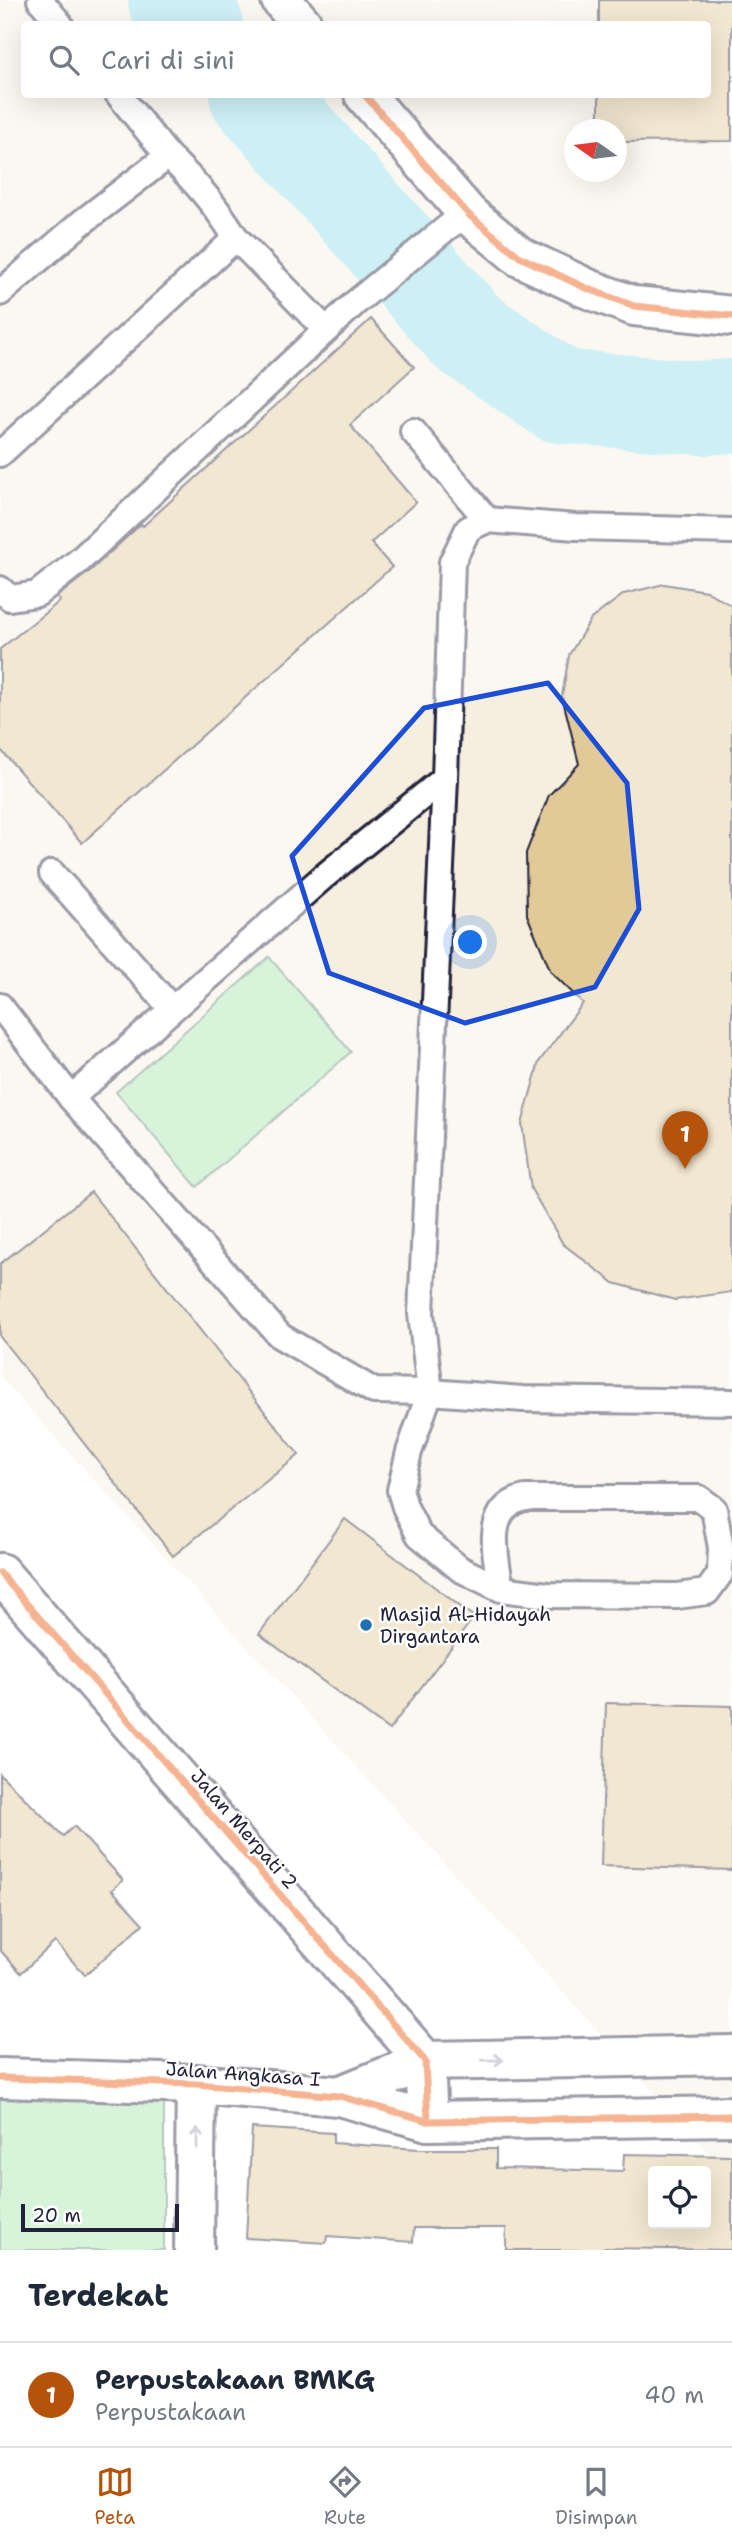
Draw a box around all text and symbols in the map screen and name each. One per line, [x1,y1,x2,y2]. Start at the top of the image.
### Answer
search box [21,21,711,98]
icon: search [45,41,83,79]
text: Cari di sini [101,42,235,77]
north arrow [564,119,627,182]
your location [453,925,487,959]
pin: 1 [662,1111,708,1169]
place label: Masjid Al-Hidayah Dirgantara [380,1602,551,1649]
marker: Masjid Al-Hidayah Dirgantara [358,1617,374,1633]
street label: Jalan Merpati 2 [185,1764,303,1894]
one-way arrow [482,2053,505,2066]
street label: Jalan Angkasa I [165,2056,321,2092]
one-way arrow [190,2126,204,2149]
map controls [648,2166,711,2229]
button: locate [648,2166,711,2229]
scale bar [21,2201,178,2233]
text: 20 m [32,2203,81,2228]
text: Terdekat [28,2275,168,2316]
text: Perpustakaan BMKG [95,2362,375,2397]
text: 1 [46,2380,56,2410]
text: 40 m [644,2380,704,2410]
text: Perpustakaan [95,2397,246,2427]
tab: Peta [95,2463,135,2530]
tab: Rute [324,2463,366,2530]
tab: Disimpan [555,2463,637,2530]

